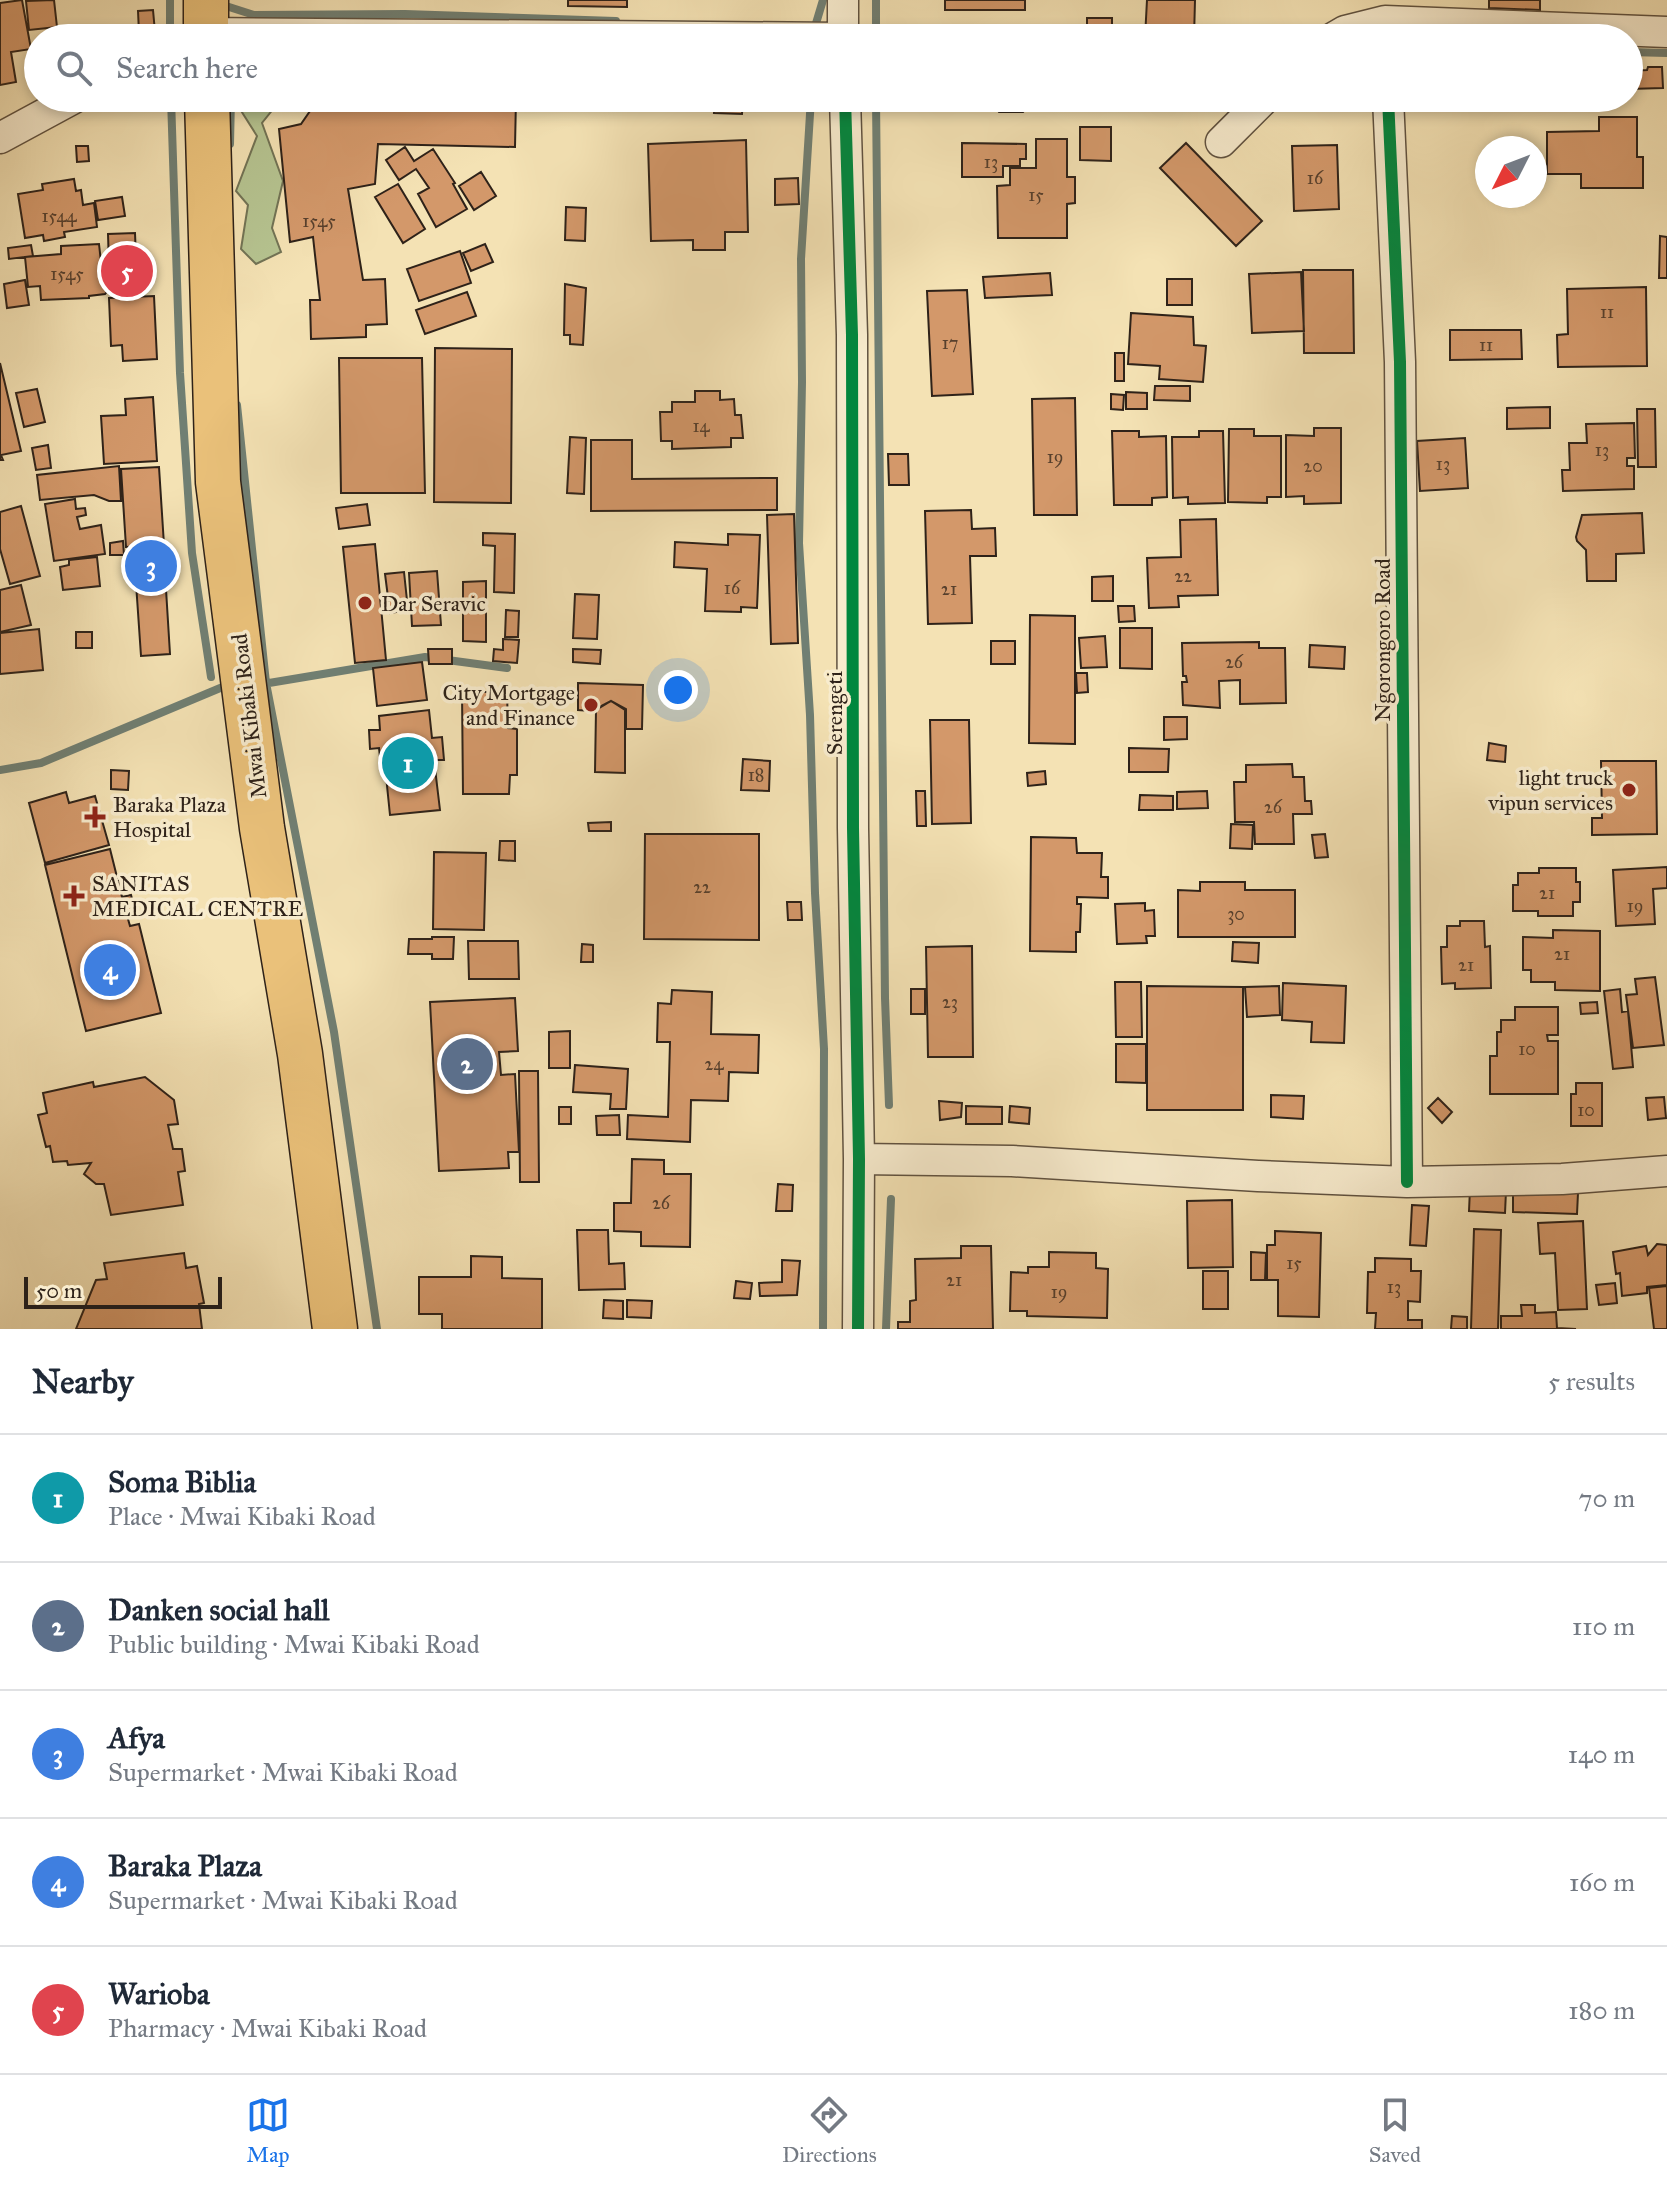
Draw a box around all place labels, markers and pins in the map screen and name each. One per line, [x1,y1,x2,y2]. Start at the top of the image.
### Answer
pin: 5 [101,241,153,301]
pin: 3 [125,536,177,596]
place label: Dar Seravic [381,590,486,617]
marker: Dar Seravic [356,594,374,612]
place label: City Mortgage and Finance [443,679,575,731]
marker: City Mortgage and Finance [582,696,600,714]
pin: 1 [382,733,434,793]
place label: light truck vipun services [1487,764,1614,816]
marker: light truck vipun services [1620,781,1638,799]
place label: Baraka Plaza Hospital [113,791,227,843]
marker: Baraka Plaza Hospital [84,806,106,828]
place label: SANITAS MEDICAL CENTRE [92,870,303,922]
marker: SANITAS MEDICAL CENTRE [63,885,85,907]
pin: 4 [84,940,136,1000]
pin: 2 [441,1034,493,1094]

